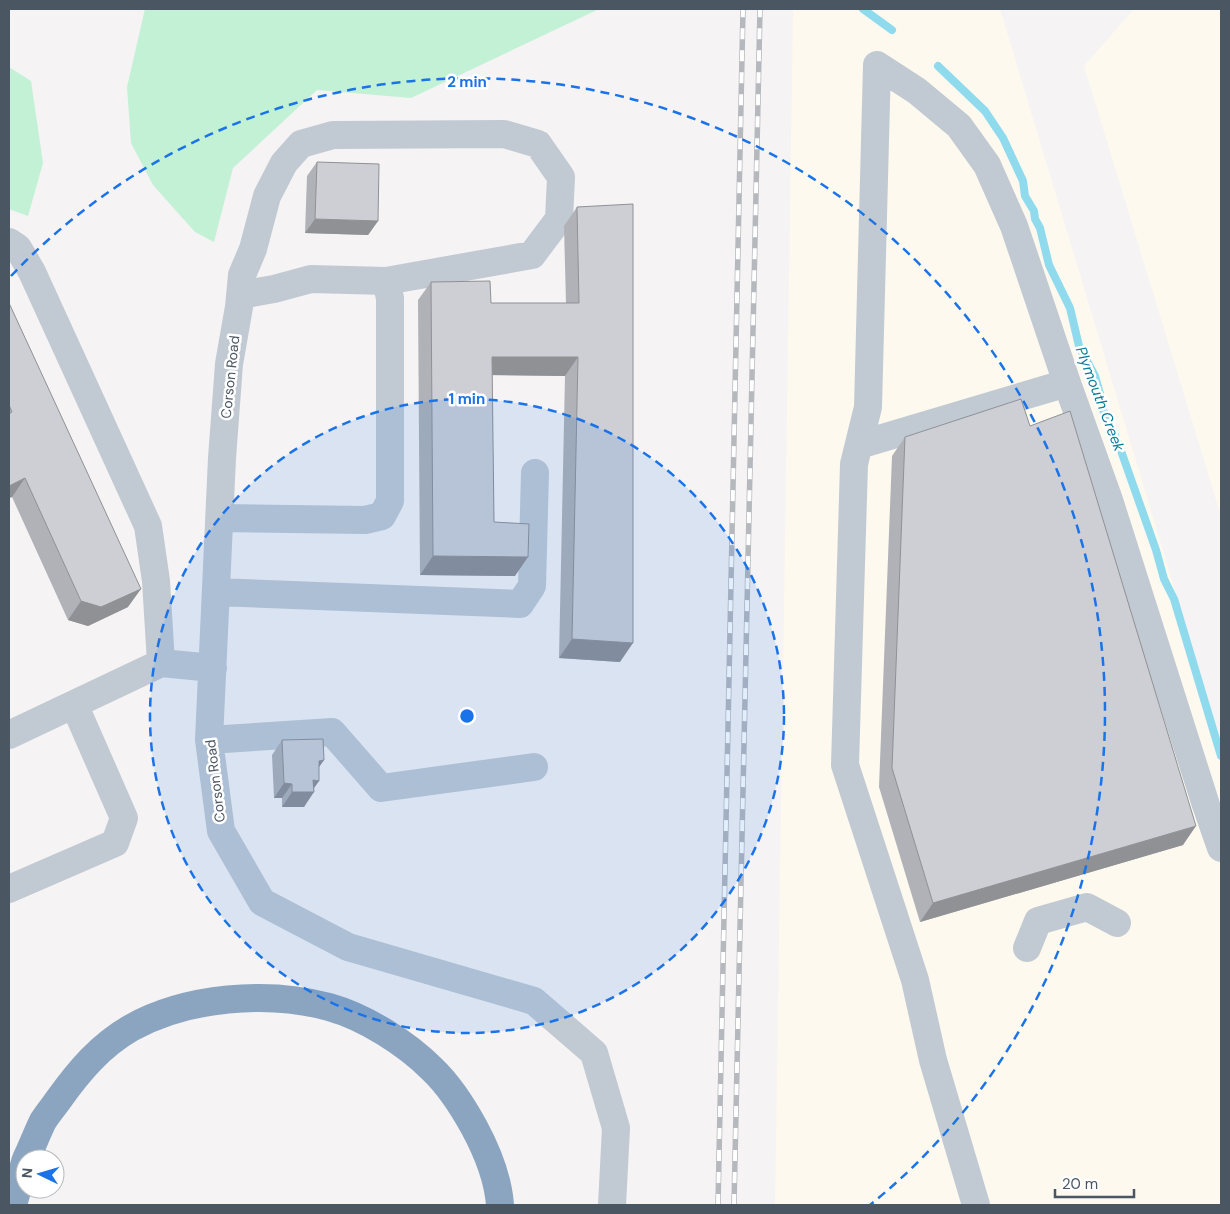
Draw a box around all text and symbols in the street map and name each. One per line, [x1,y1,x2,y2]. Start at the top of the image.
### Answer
text: 2 min [447,72,487,92]
street label: Corson Road [217,335,243,419]
water label: Plymouth Creek [1071,344,1129,455]
text: 1 min [449,389,485,409]
centre of rings [458,707,476,725]
street label: Corson Road [201,739,229,823]
north arrow [15,1149,65,1199]
scale bar [1055,1166,1134,1198]
text: N [18,1167,36,1179]
text: 20 m [1062,1174,1098,1194]

